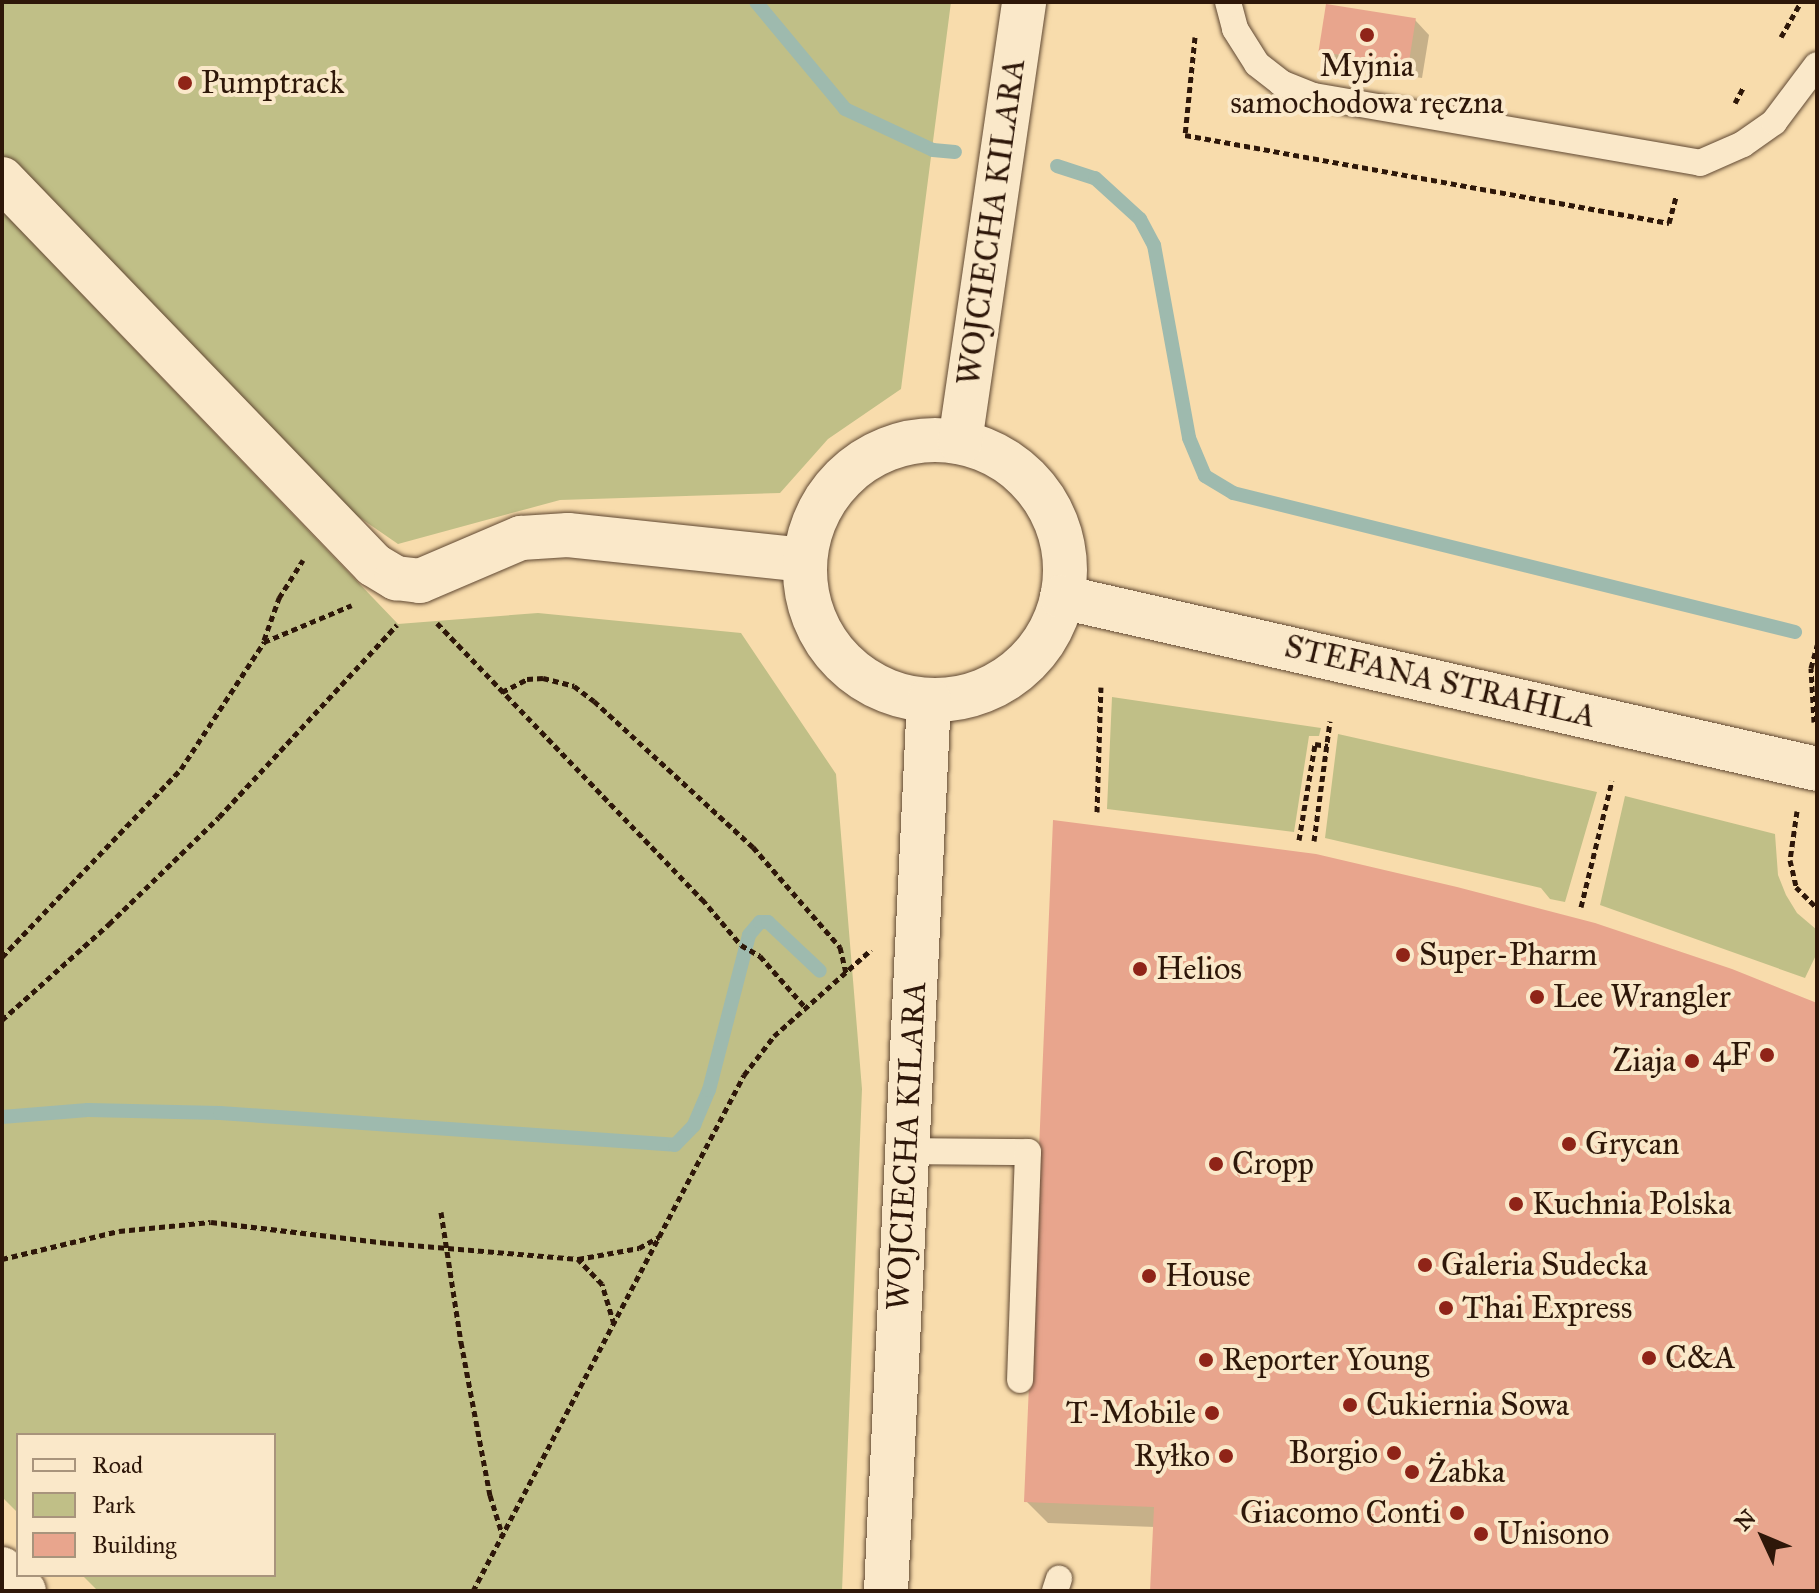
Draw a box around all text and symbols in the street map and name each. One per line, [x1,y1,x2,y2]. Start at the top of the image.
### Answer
marker: Myjnia samochodowa ręczna [1358,26,1376,44]
place label: Myjnia samochodowa ręczna [1230,48,1504,123]
street label: WOJCIECHA KILARA [950,56,1034,388]
place label: Pumptrack [201,64,344,102]
marker: Pumptrack [176,74,194,92]
street label: STEFANA STRAHLA [1281,628,1599,736]
place label: Super-Pharm [1419,936,1597,974]
marker: Super-Pharm [1394,946,1412,964]
place label: Helios [1156,950,1242,988]
marker: Helios [1131,960,1149,978]
place label: Lee Wrangler [1553,978,1731,1016]
street label: WOJCIECHA KILARA [879,980,935,1312]
marker: Lee Wrangler [1528,988,1546,1006]
place label: 4F [1712,1036,1751,1074]
place label: Ziaja [1612,1042,1676,1080]
marker: 4F [1758,1046,1776,1064]
marker: Ziaja [1683,1052,1701,1070]
place label: Grycan [1585,1125,1679,1163]
marker: Grycan [1560,1135,1578,1153]
place label: Cropp [1232,1145,1314,1183]
marker: Cropp [1207,1155,1225,1173]
place label: Kuchnia Polska [1532,1185,1731,1223]
marker: Kuchnia Polska [1507,1195,1525,1213]
place label: Galeria Sudecka [1441,1246,1648,1284]
marker: Galeria Sudecka [1416,1256,1434,1274]
place label: House [1165,1257,1251,1295]
marker: House [1140,1267,1158,1285]
place label: Thai Express [1462,1289,1632,1327]
marker: Thai Express [1437,1299,1455,1317]
place label: C&A [1665,1339,1735,1377]
place label: Reporter Young [1222,1341,1429,1379]
marker: C&A [1640,1349,1658,1367]
marker: Reporter Young [1197,1351,1215,1369]
place label: Cukiernia Sowa [1366,1386,1569,1424]
place label: T-Mobile [1066,1394,1196,1432]
marker: Cukiernia Sowa [1341,1396,1359,1414]
marker: T-Mobile [1203,1404,1221,1422]
legend [16,1433,276,1577]
place label: Borgio [1289,1434,1378,1472]
place label: Ryłko [1134,1437,1210,1475]
marker: Borgio [1385,1444,1403,1462]
marker: Ryłko [1217,1447,1235,1465]
text: Road [92,1450,143,1480]
place label: Żabka [1428,1453,1505,1491]
marker: Żabka [1403,1463,1421,1481]
text: Park [92,1490,135,1520]
place label: Giacomo Conti [1240,1494,1441,1532]
north arrow [1723,1497,1803,1577]
marker: Giacomo Conti [1448,1504,1466,1522]
text: N [1729,1504,1762,1536]
place label: Unisono [1497,1515,1609,1553]
marker: Unisono [1472,1525,1490,1543]
text: Building [92,1530,177,1560]

